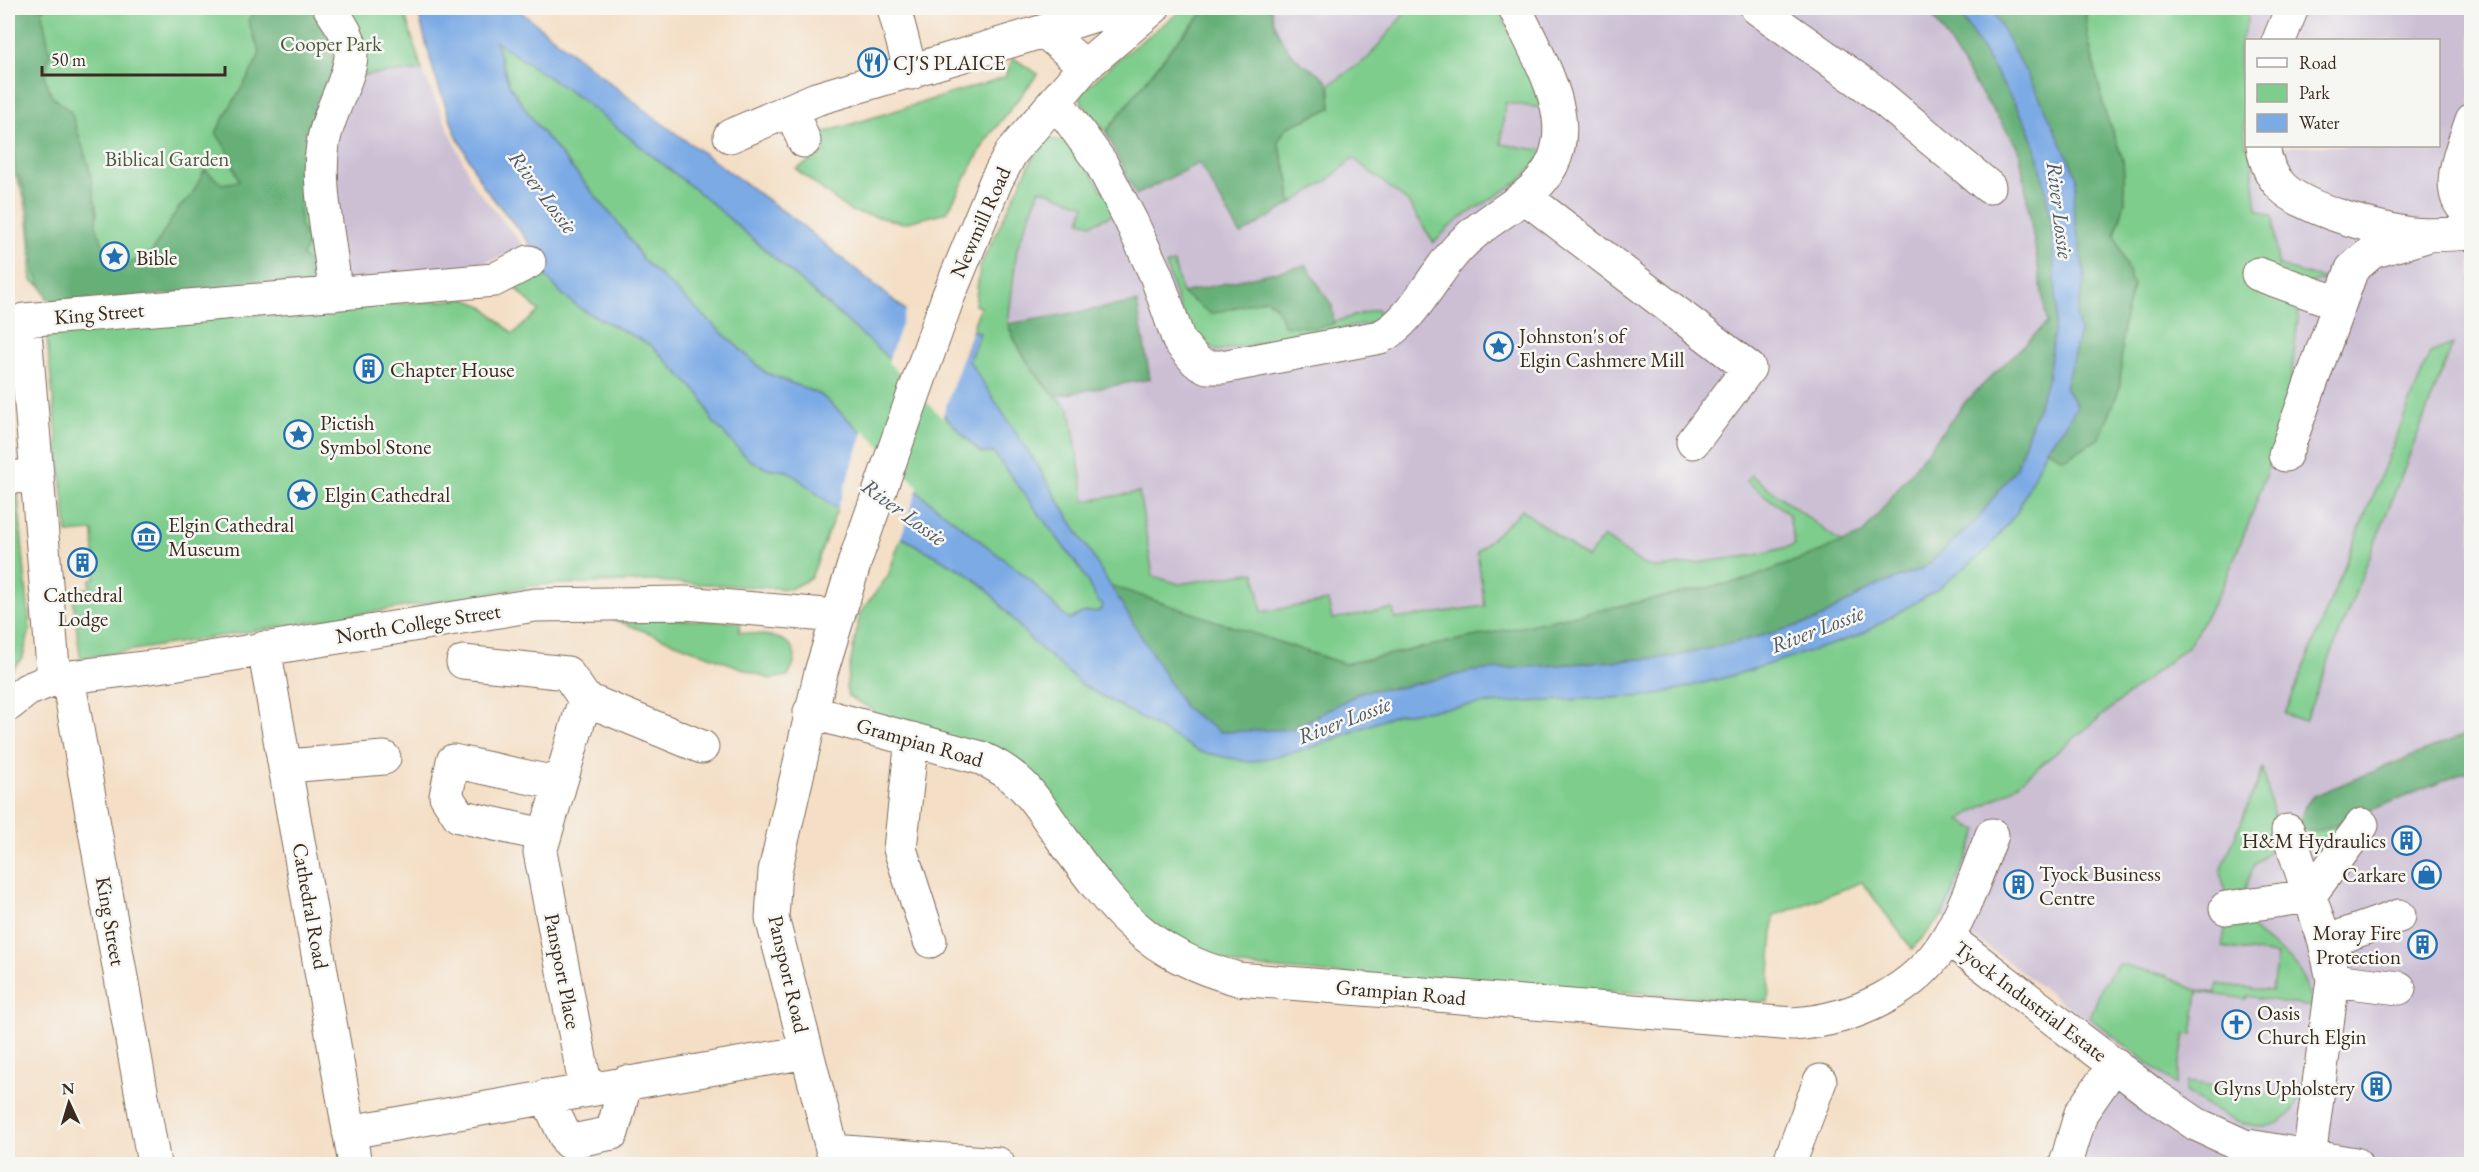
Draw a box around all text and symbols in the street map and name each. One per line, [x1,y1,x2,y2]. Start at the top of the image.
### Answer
park label: Cooper Park [280,30,383,57]
scale bar [42,39,225,77]
legend [2245,39,2440,147]
restaurant icon: CJ'S PLAICE [856,46,888,78]
text: 50 m [51,48,86,71]
place label: CJ'S PLAICE [893,49,1006,76]
text: Road [2299,51,2338,74]
text: Park [2299,81,2330,104]
text: Water [2299,111,2340,134]
water label: River Lossie [502,144,584,240]
park label: Biblical Garden [105,145,229,172]
water label: River Lossie [2040,160,2080,261]
street label: Newmill Road [943,162,1017,282]
place icon: Bible [99,241,131,273]
place label: Bible [136,244,177,271]
street label: King Street [53,296,145,330]
place label: Johnston's of Elgin Cashmere Mill [1517,322,1684,373]
place icon: Johnston's of Elgin Cashmere Mill [1482,331,1514,363]
building icon: Chapter House [353,353,385,385]
place label: Chapter House [390,356,514,383]
place label: Pictish Symbol Stone [320,409,431,460]
place icon: Pictish Symbol Stone [283,418,315,450]
water label: River Lossie [856,472,952,553]
place icon: Elgin Cathedral [287,478,319,510]
place label: Elgin Cathedral [324,481,450,508]
place label: Elgin Cathedral Museum [168,511,294,562]
museum icon: Elgin Cathedral Museum [131,520,163,552]
building icon: Cathedral Lodge [67,547,99,579]
place label: Cathedral Lodge [43,581,123,632]
street label: North College Street [334,597,503,649]
water label: River Lossie [1766,598,1868,660]
water label: River Lossie [1293,689,1395,751]
street label: Grampian Road [853,711,987,773]
building icon: H&M Hydraulics [2391,824,2423,856]
place label: H&M Hydraulics [2242,827,2386,854]
street label: Cathedral Road [287,841,335,972]
shop icon: Carkare [2411,858,2443,890]
place label: Tyock Business Centre [2039,860,2161,911]
place label: Carkare [2342,861,2406,888]
building icon: Tyock Business Centre [2002,869,2034,901]
street label: King Street [90,874,132,968]
street label: Pansport Place [539,911,587,1031]
street label: Pansport Road [762,913,816,1036]
place label: Moray Fire Protection [2312,919,2401,970]
building icon: Moray Fire Protection [2406,928,2438,960]
street label: Tyock Industrial Estate [1949,935,2113,1067]
street label: Grampian Road [1335,973,1468,1011]
place label: Oasis Church Elgin [2257,999,2367,1050]
church icon: Oasis Church Elgin [2220,1008,2252,1040]
building icon: Glyns Upholstery [2360,1071,2392,1103]
north arrow [39,1073,99,1133]
place label: Glyns Upholstery [2214,1074,2356,1101]
text: N [61,1078,75,1099]

